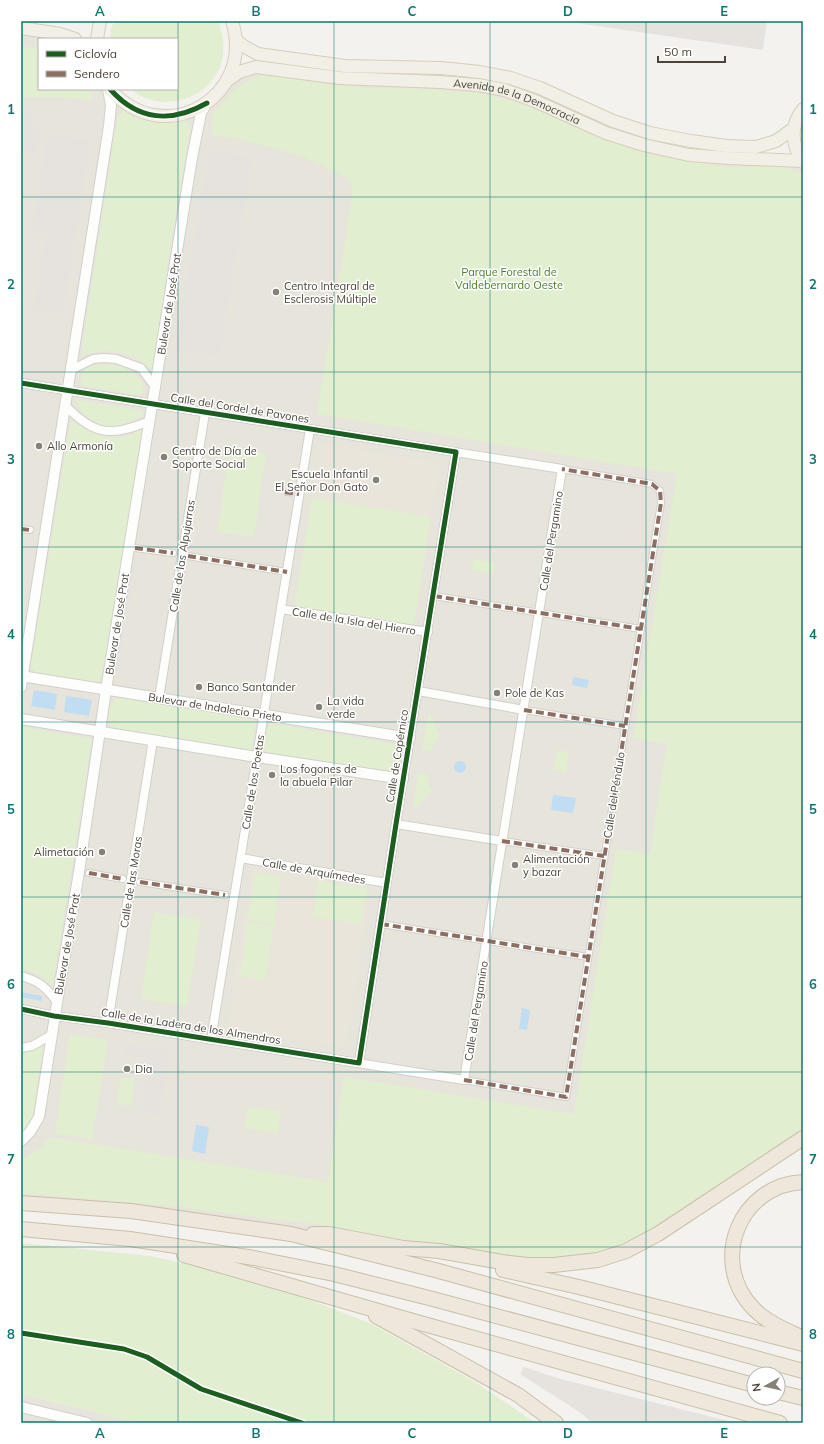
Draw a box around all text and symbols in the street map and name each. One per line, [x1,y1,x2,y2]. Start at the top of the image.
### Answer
text: A [95,3,105,19]
text: B [252,3,261,19]
text: C [408,3,417,19]
text: D [563,3,573,19]
text: E [720,3,728,19]
legend [38,38,178,90]
scale bar [658,38,725,64]
text: 50 m [664,44,692,59]
text: Ciclovía [74,46,117,61]
text: Sendero [74,66,120,81]
street label: Avenida de la Democracia [453,76,582,127]
text: 1 [7,101,15,117]
text: 1 [809,101,817,117]
street label: Bulevar de José Prat [154,252,184,356]
park label: Parque Forestal de Valdebernardo Oeste [455,265,563,292]
text: 2 [7,276,15,292]
text: 2 [809,276,817,292]
place label: Centro Integral de Esclerosis Múltiple [284,279,377,306]
marker: Centro Integral de Esclerosis Múltiple [271,287,281,297]
street label: Calle del Cordel de Pavones [170,390,310,426]
place label: Allo Armonía [47,439,113,453]
marker: Allo Armonía [34,441,44,451]
place label: Centro de Día de Soporte Social [172,444,257,471]
text: 3 [7,451,15,467]
text: 3 [809,451,817,467]
marker: Centro de Día de Soporte Social [159,452,169,462]
place label: Escuela Infantil El Señor Don Gato [275,467,368,494]
marker: Escuela Infantil El Señor Don Gato [371,475,381,485]
street label: Calle del Pergamino [536,490,566,592]
street label: Calle de las Alpujarras [166,499,198,613]
street label: Bulevar de José Prat [102,572,132,676]
street label: Calle de la Isla del Hierro [291,604,417,638]
text: 4 [7,626,15,642]
text: 4 [809,626,817,642]
place label: Banco Santander [207,680,295,694]
marker: Banco Santander [194,682,204,692]
place label: Pole de Kas [505,686,564,700]
marker: Pole de Kas [492,688,502,698]
street label: Bulevar de Indalecio Prieto [147,690,283,724]
place label: La vida verde [327,694,364,721]
marker: La vida verde [314,702,324,712]
street label: Calle de Copérnico [383,708,411,804]
street label: Calle de los Poetas [239,734,267,830]
street label: Calle del Péndulo [600,751,628,839]
place label: Los fogones de la abuela Pilar [280,762,357,789]
marker: Los fogones de la abuela Pilar [267,770,277,780]
text: 5 [7,801,15,817]
text: 5 [809,801,817,817]
street label: Calle de las Moras [117,835,145,929]
place label: Alimetación [34,845,94,859]
marker: Alimetación [97,847,107,857]
place label: Alimentación y bazar [523,852,590,879]
street label: Calle de Arquímedes [261,855,367,887]
marker: Alimentación y bazar [510,860,520,870]
street label: Bulevar de José Prat [51,892,83,996]
street label: Calle del Pergamino [461,960,491,1062]
text: 6 [7,976,15,992]
text: 6 [809,976,817,992]
street label: Calle de la Ladera de los Almendros [100,1005,282,1047]
place label: Dia [135,1062,152,1076]
marker: Dia [122,1064,132,1074]
text: 7 [7,1151,15,1167]
text: 7 [809,1151,817,1167]
text: 8 [7,1326,15,1342]
text: 8 [809,1326,817,1342]
north arrow [746,1366,786,1406]
text: N [749,1382,764,1392]
text: A [95,1425,105,1441]
text: B [252,1425,261,1441]
text: C [408,1425,417,1441]
text: D [563,1425,573,1441]
text: E [720,1425,728,1441]

